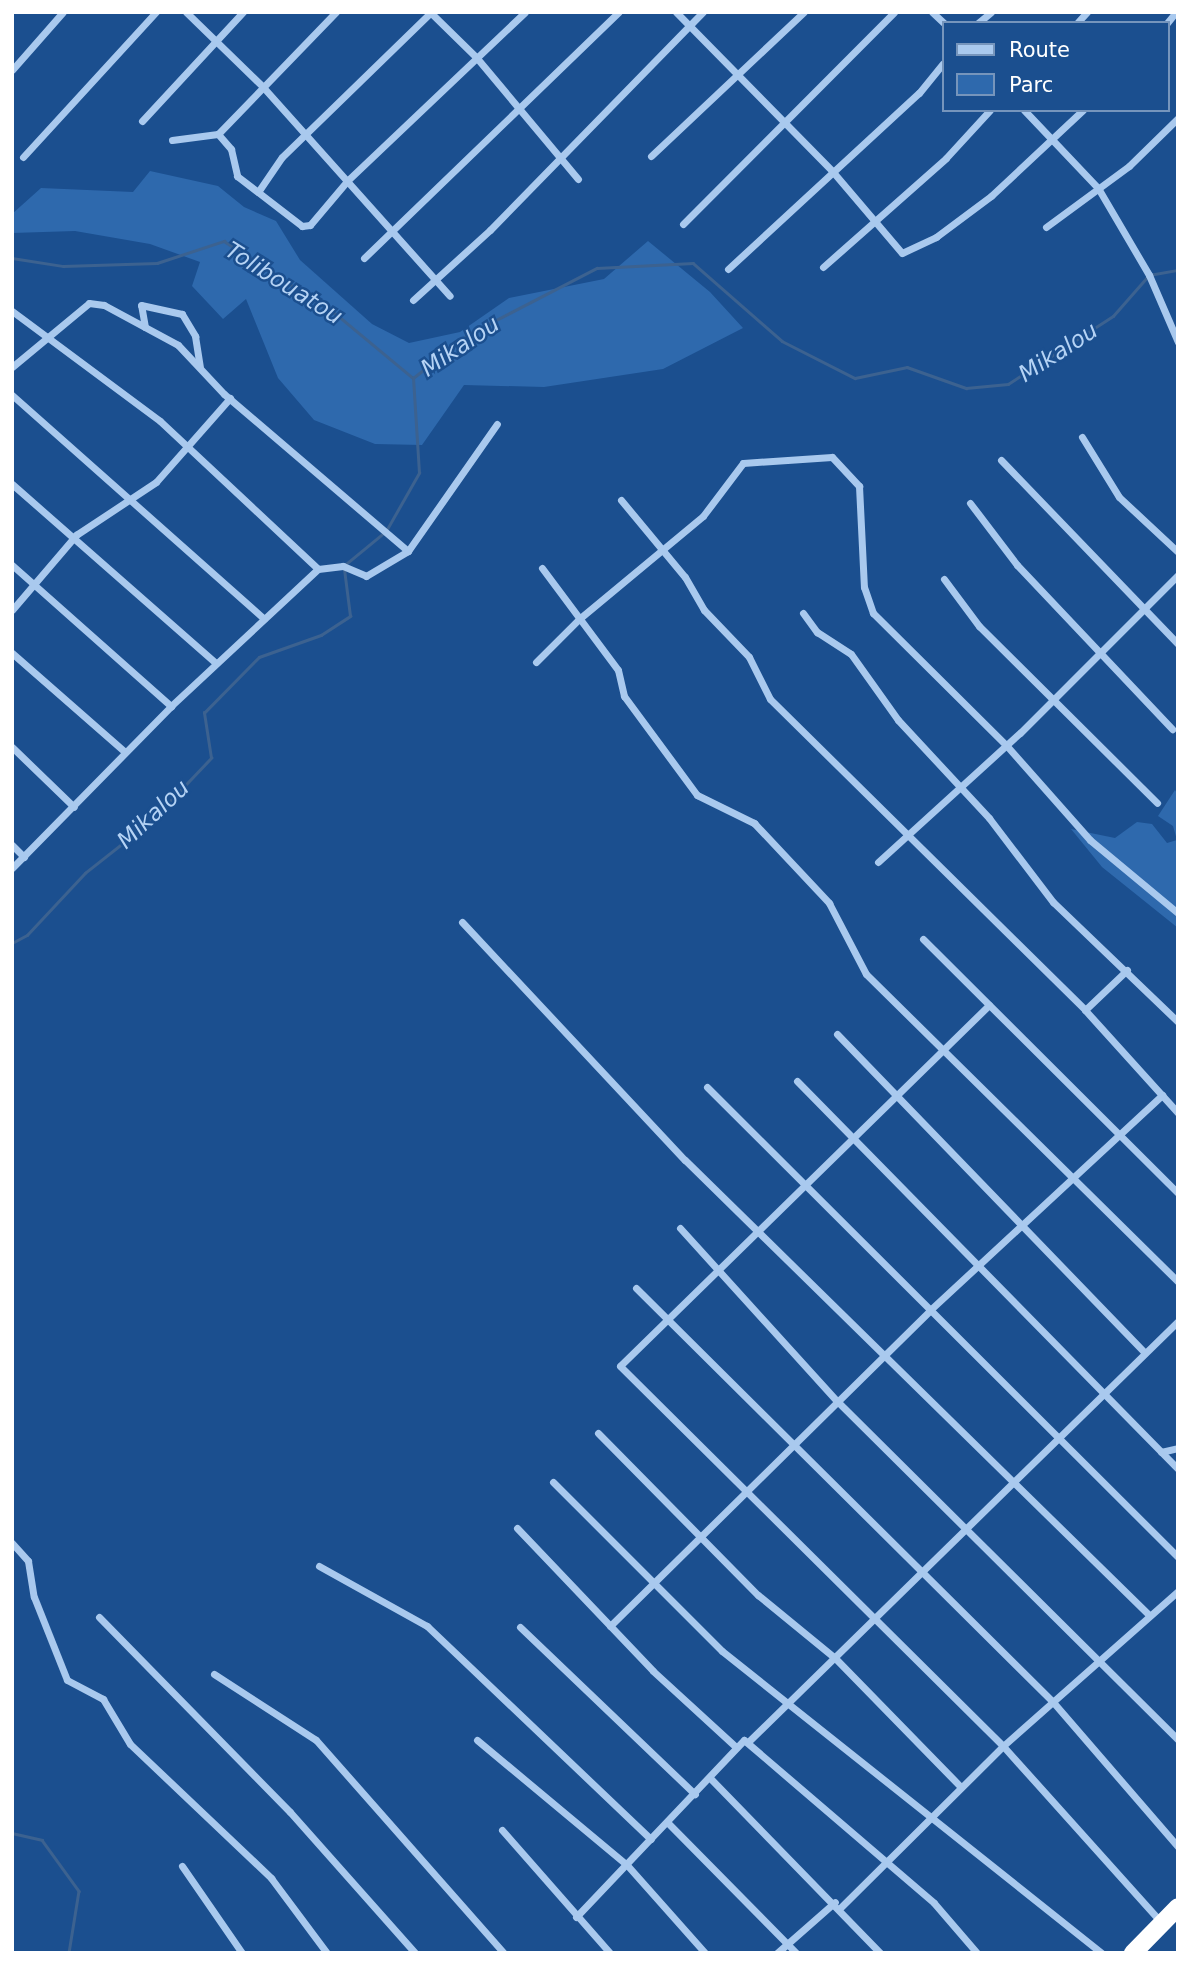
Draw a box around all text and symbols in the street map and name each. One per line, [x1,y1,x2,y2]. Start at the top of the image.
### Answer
legend [942,21,1169,112]
text: Route [1009,38,1070,62]
text: Parc [1009,73,1053,97]
water label: Tolibouatou [220,236,348,330]
water label: Mikalou [416,310,504,382]
water label: Mikalou [1013,316,1103,388]
water label: Mikalou [111,774,195,854]

